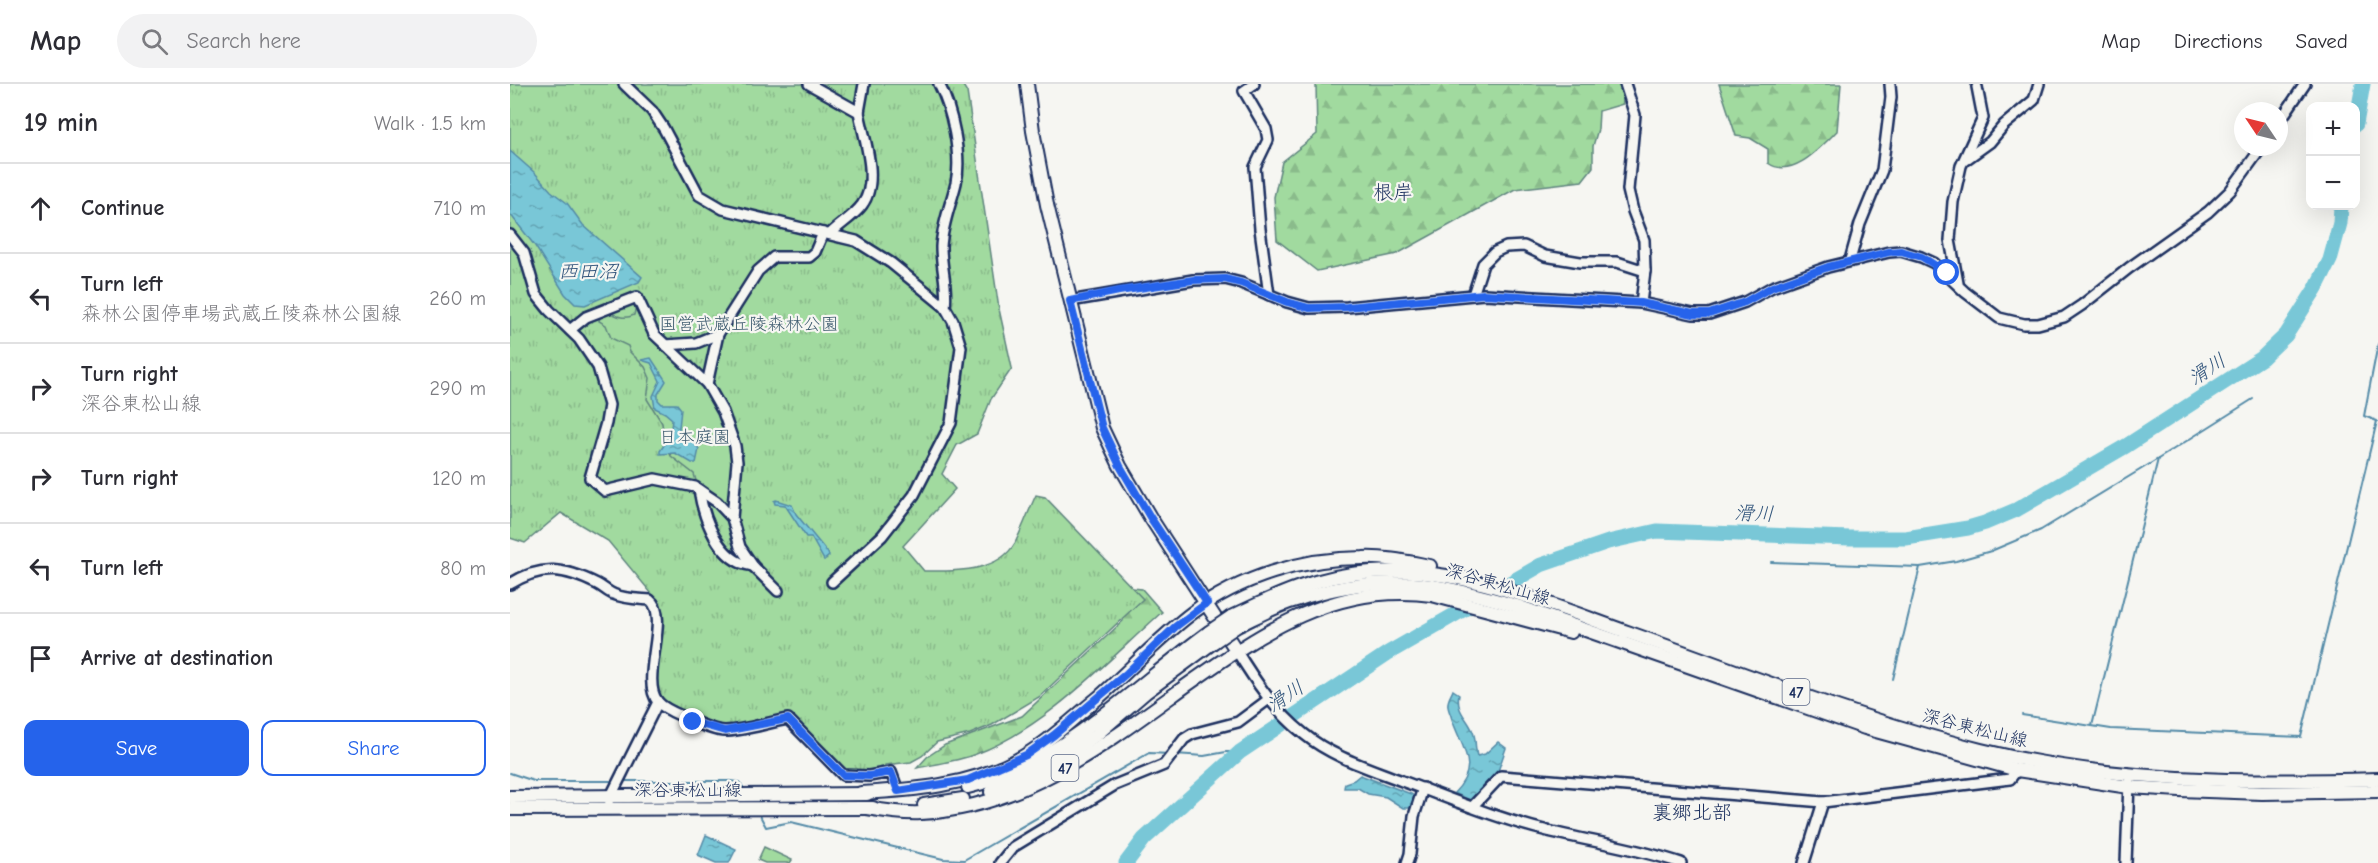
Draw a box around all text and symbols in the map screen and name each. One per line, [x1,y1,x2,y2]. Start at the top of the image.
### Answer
search box [117,14,537,68]
text: Map [30,25,81,57]
icon: search [138,25,171,58]
text: Search here [186,28,301,54]
text: Map [2101,29,2141,53]
text: Directions [2174,29,2263,53]
text: Saved [2296,29,2348,53]
north arrow [2234,102,2288,156]
map controls [2306,102,2360,210]
button: + [2306,102,2360,156]
text: 19 min [24,108,98,138]
text: Walk · 1.5 km [374,112,486,135]
button: − [2306,156,2360,210]
district label: 根岸 [1373,181,1413,204]
icon: ahead [24,192,57,225]
text: Continue [81,195,164,221]
text: 710 m [433,197,486,220]
route start [1933,259,1959,285]
water label: 西田沼 [558,260,620,283]
text: Turn left [81,271,163,297]
icon: left [24,282,57,315]
text: 260 m [429,287,486,310]
text: 森林公園停車場武蔵丘陵森林公園線 [81,302,401,325]
park label: 国営武蔵丘陵森林公園 [659,314,839,335]
water label: 滑川 [2184,349,2230,390]
text: Turn right [81,361,178,387]
icon: right [24,372,57,405]
text: 290 m [430,377,486,400]
text: 深谷東松山線 [81,392,201,415]
park label: 日本庭園 [659,427,731,448]
icon: right [24,462,57,495]
text: Turn right [81,465,178,491]
text: 120 m [432,467,486,490]
water label: 滑川 [1734,501,1774,526]
icon: left [24,552,57,585]
text: Turn left [81,555,163,581]
text: 80 m [440,557,486,580]
street label: 深谷東松山線 [1443,560,1553,609]
icon: arrive [24,642,57,675]
text: Arrive at destination [81,645,273,671]
water label: 滑川 [1262,676,1308,717]
road number: 47 [1782,679,1810,705]
street label: 深谷東松山線 [1920,705,2030,752]
route end [679,708,705,734]
button: Save [24,720,249,776]
button: Share [261,720,486,776]
road number: 47 [1052,755,1078,781]
street label: 深谷東松山線 [634,780,742,801]
district label: 裏郷北部 [1652,801,1732,824]

